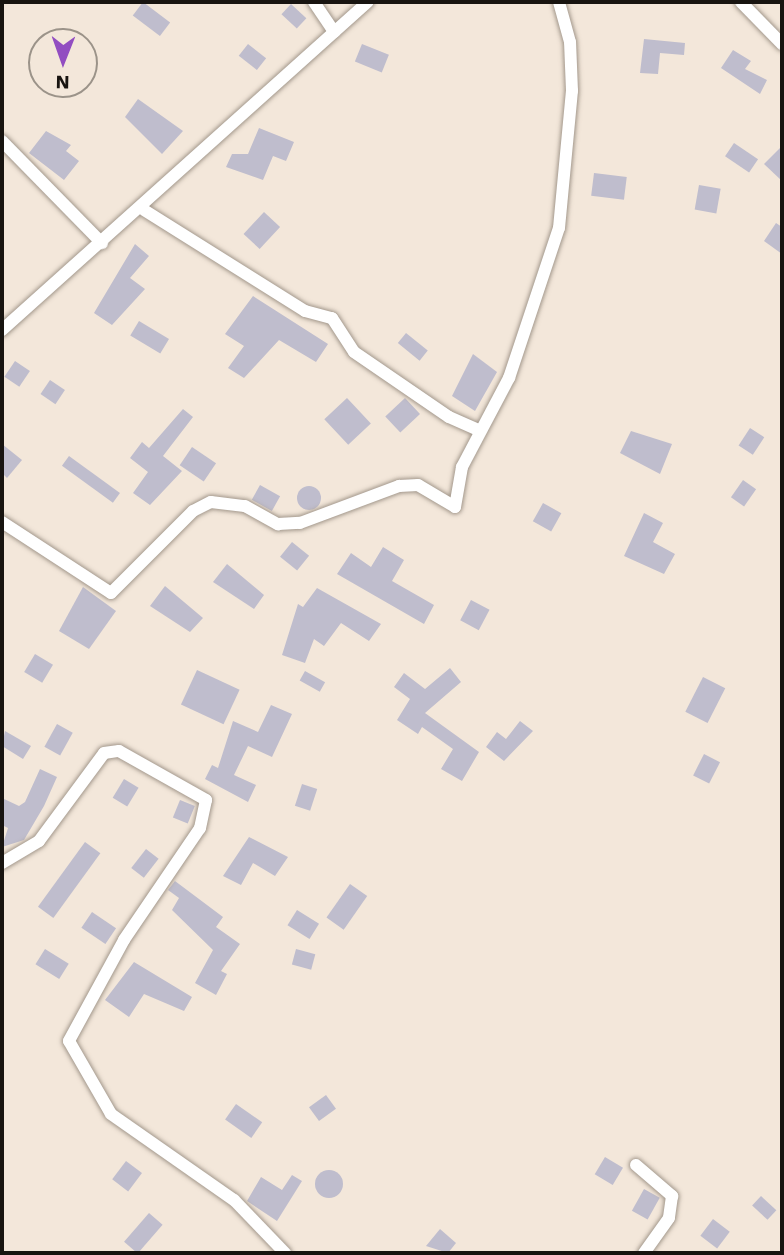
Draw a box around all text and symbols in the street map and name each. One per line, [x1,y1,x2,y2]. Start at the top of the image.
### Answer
north arrow [28,28,98,98]
text: N [55,71,70,94]

